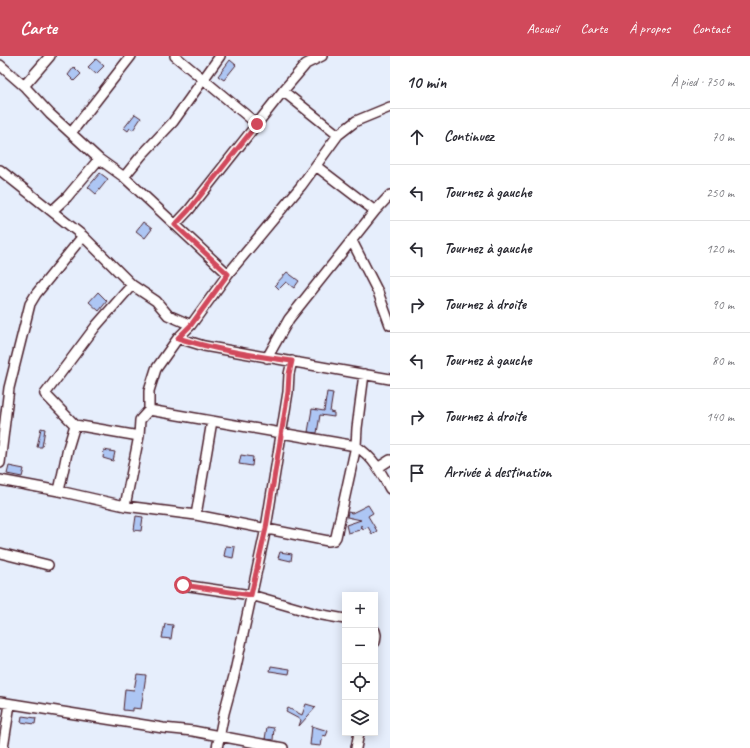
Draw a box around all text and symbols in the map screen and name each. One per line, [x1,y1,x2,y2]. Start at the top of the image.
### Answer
text: Carte [20,16,57,40]
text: Accueil [527,20,558,37]
text: Carte [580,20,607,37]
text: À propos [629,20,670,37]
text: Contact [692,20,730,37]
text: 10 min [406,72,446,93]
text: À pied · 750 m [671,74,734,90]
route end [248,115,266,133]
icon: ahead [406,126,428,148]
text: Continuez [444,127,494,146]
text: 70 m [712,129,734,145]
icon: left [406,182,428,204]
text: Tournez à gauche [444,183,531,202]
text: 250 m [706,185,734,201]
icon: left [406,238,428,260]
text: Tournez à gauche [444,239,531,258]
text: 120 m [706,241,734,257]
icon: right [406,294,428,316]
text: Tournez à droite [444,295,526,314]
text: 90 m [712,297,734,313]
icon: left [406,350,428,372]
text: Tournez à gauche [444,351,531,370]
text: 80 m [712,353,734,369]
icon: right [406,406,428,428]
text: Tournez à droite [444,407,526,426]
text: 140 m [706,409,734,425]
icon: arrive [406,462,428,484]
text: Arrivée à destination [444,463,552,482]
route start [174,576,192,594]
map controls [342,592,378,736]
button: + [342,592,378,628]
button: − [342,628,378,664]
button: locate [342,664,378,700]
button: layers [342,700,378,736]

